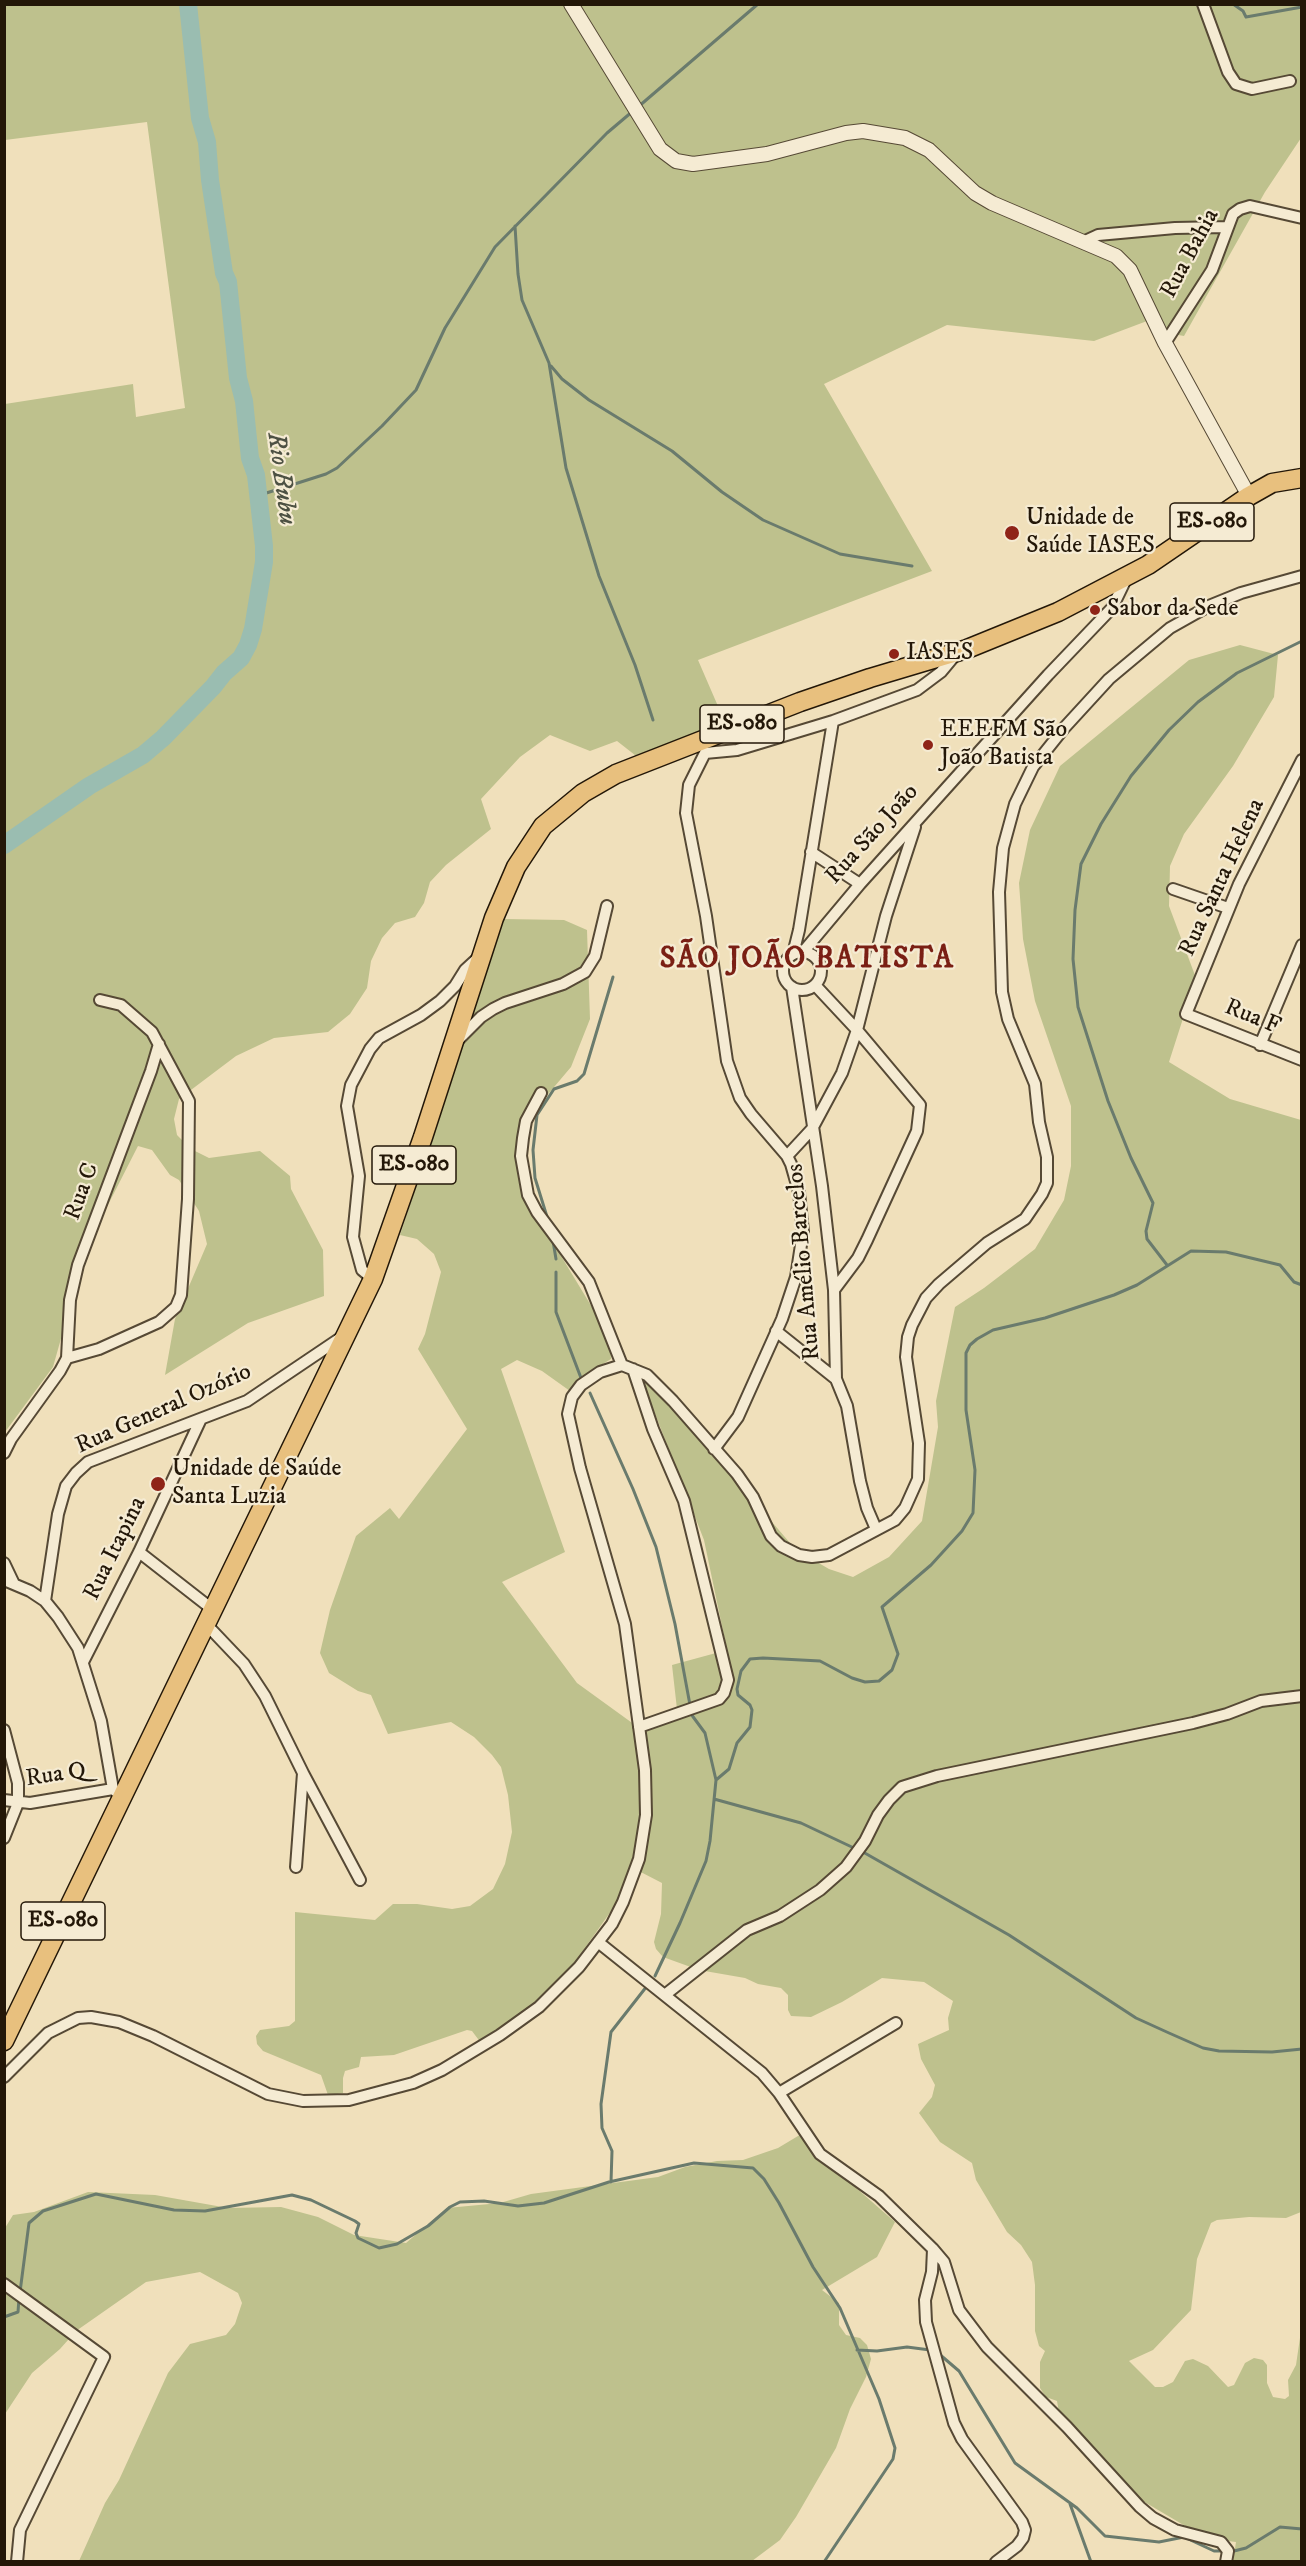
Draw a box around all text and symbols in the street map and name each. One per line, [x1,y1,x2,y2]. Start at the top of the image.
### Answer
street label: Rua Bahia [1155,204,1227,304]
water label: Rio Bubu [258,430,302,528]
road number: ES-080 [1170,503,1254,541]
place label: Unidade de Saúde IASES [1026,505,1155,561]
marker: Unidade de Saúde IASES [1003,524,1021,542]
place label: Sabor da Sede [1107,596,1238,624]
marker: Sabor da Sede [1088,603,1102,617]
place label: IASES [906,640,973,668]
marker: IASES [887,647,901,661]
road number: ES-080 [700,705,784,743]
place label: EEEFM São João Batista [940,717,1067,773]
marker: EEEFM São João Batista [921,738,935,752]
street label: Rua São João [820,779,926,891]
street label: Rua Santa Helena [1174,795,1272,961]
district label: SÃO JOÃO BATISTA [660,943,954,979]
street label: Rua F [1220,994,1284,1042]
road number: ES-080 [372,1146,456,1184]
street label: Rua C [59,1159,107,1225]
street label: Rua Amélio Barcelos [782,1162,828,1362]
street label: Rua General Ozório [72,1358,256,1462]
place label: Unidade de Saúde Santa Luzia [172,1456,341,1512]
marker: Unidade de Saúde Santa Luzia [149,1475,167,1493]
street label: Rua Itapina [79,1493,153,1605]
street label: Rua Q [24,1758,88,1794]
road number: ES-080 [21,1902,105,1940]

